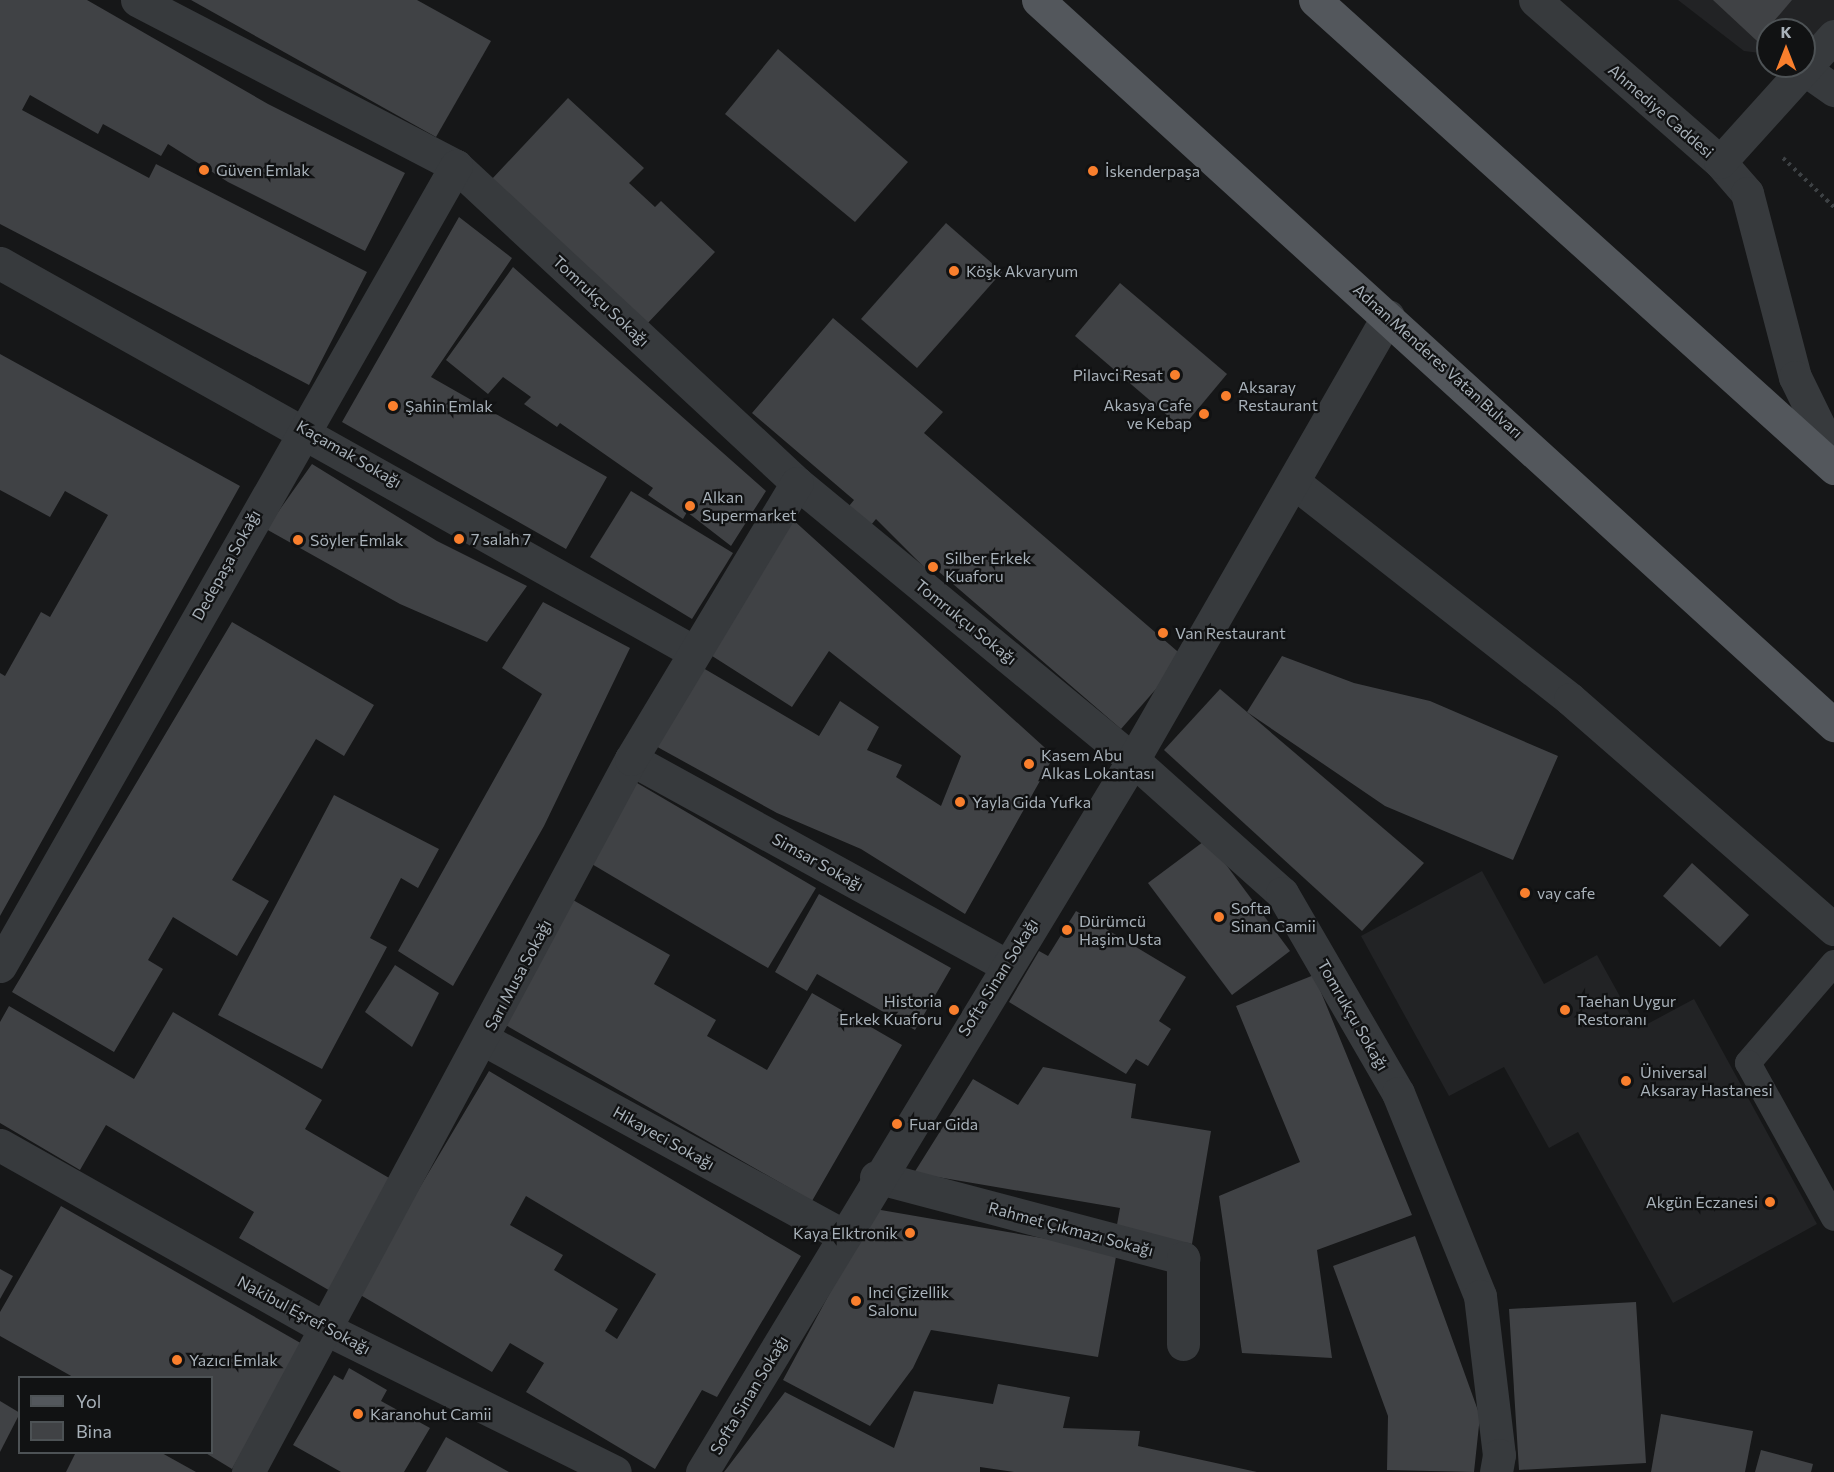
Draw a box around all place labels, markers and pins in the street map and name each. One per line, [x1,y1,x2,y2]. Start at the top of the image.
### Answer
place label: Güven Emlak [216,160,310,180]
place label: İskenderpaşa [1105,161,1200,181]
marker: Güven Emlak [197,163,211,177]
marker: İskenderpaşa [1086,164,1100,178]
place label: Köşk Akvaryum [966,261,1078,281]
marker: Köşk Akvaryum [947,264,961,278]
place label: Pilavci Resat [1073,365,1163,385]
marker: Pilavci Resat [1168,368,1182,382]
place label: Aksaray Restaurant [1238,377,1318,415]
marker: Aksaray Restaurant [1219,389,1233,403]
place label: Akasya Cafe ve Kebap [1104,395,1192,433]
place label: Şahin Emlak [405,396,493,416]
marker: Şahin Emlak [386,399,400,413]
marker: Akasya Cafe ve Kebap [1197,407,1211,421]
place label: Alkan Supermarket [702,487,797,525]
marker: Alkan Supermarket [683,499,697,513]
place label: 7 salah 7 [471,529,531,549]
place label: Söyler Emlak [310,530,403,550]
marker: 7 salah 7 [452,532,466,546]
marker: Söyler Emlak [291,533,305,547]
place label: Silber Erkek Kuaforu [945,548,1031,586]
marker: Silber Erkek Kuaforu [926,560,940,574]
place label: Van Restaurant [1175,623,1286,643]
marker: Van Restaurant [1156,626,1170,640]
place label: Kasem Abu Alkas Lokantası [1041,745,1155,783]
marker: Kasem Abu Alkas Lokantası [1022,757,1036,771]
place label: Yayla Gida Yufka [972,792,1091,812]
marker: Yayla Gida Yufka [953,795,967,809]
place label: vay cafe [1537,883,1595,903]
marker: vay cafe [1518,886,1532,900]
place label: Softa Sinan Camii [1231,898,1316,936]
marker: Softa Sinan Camii [1212,910,1226,924]
place label: Dürümcü Haşim Usta [1079,911,1162,949]
marker: Dürümcü Haşim Usta [1060,923,1074,937]
place label: Historia Erkek Kuaforu [839,991,942,1029]
place label: Taehan Uygur Restoranı [1577,991,1676,1029]
marker: Historia Erkek Kuaforu [947,1003,961,1017]
marker: Taehan Uygur Restoranı [1558,1003,1572,1017]
place label: Üniversal Aksaray Hastanesi [1640,1062,1773,1100]
marker: Üniversal Aksaray Hastanesi [1617,1072,1635,1090]
place label: Fuar Gida [909,1114,978,1134]
marker: Fuar Gida [890,1117,904,1131]
place label: Akgün Eczanesi [1646,1192,1758,1212]
marker: Akgün Eczanesi [1763,1195,1777,1209]
place label: Kaya Elktronik [793,1223,898,1243]
marker: Kaya Elktronik [903,1226,917,1240]
place label: Inci Çizellik Salonu [868,1282,949,1320]
marker: Inci Çizellik Salonu [849,1294,863,1308]
place label: Yazıcı Emlak [189,1350,278,1370]
marker: Yazıcı Emlak [170,1353,184,1367]
place label: Karanohut Camii [370,1404,492,1424]
marker: Karanohut Camii [351,1407,365,1421]

